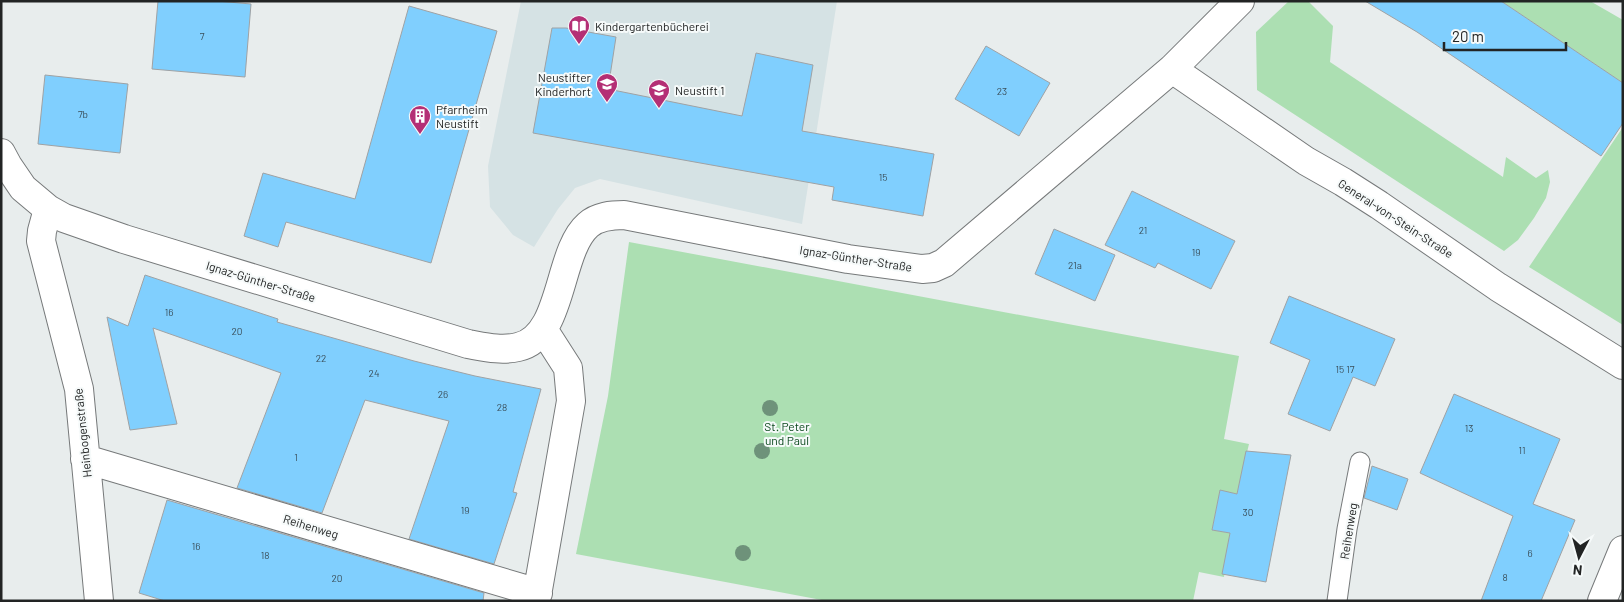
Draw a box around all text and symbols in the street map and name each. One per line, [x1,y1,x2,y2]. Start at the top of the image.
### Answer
library icon: Kindergartenbücherei [567,14,591,45]
place label: Kindergartenbücherei [595,19,709,33]
scale bar [1444,20,1566,52]
text: 20 m [1452,27,1484,45]
house number: 7 [200,30,205,42]
place label: Neustifter Kinderhort [535,70,592,98]
school or university icon: Neustifter Kinderhort [595,72,619,103]
school or university icon: Neustift 1 [647,78,671,109]
place label: Neustift 1 [675,83,724,97]
house number: 23 [997,85,1007,97]
place label: Pfarrheim Neustift [436,102,488,130]
building icon: Pfarrheim Neustift [408,104,432,135]
house number: 7b [78,108,88,120]
house number: 15 [879,171,887,183]
street label: General-von-Stein-Straße [1336,176,1456,260]
house number: 21 [1139,224,1147,236]
street label: Ignaz-Günther-Straße [799,242,913,274]
house number: 19 [1192,246,1200,258]
street label: Ignaz-Günther-Straße [205,258,317,304]
house number: 21a [1068,259,1082,271]
house number: 16 [165,306,173,318]
house number: 20 [231,325,243,337]
house number: 22 [316,352,326,364]
house number: 15 17 [1336,363,1355,375]
house number: 24 [369,367,379,379]
street label: Heinbogenstraße [70,388,94,478]
house number: 26 [438,388,448,400]
house number: 28 [497,401,507,413]
park label: St. Peter und Paul [764,419,810,447]
house number: 13 [1465,422,1473,434]
house number: 11 [1518,444,1526,456]
house number: 1 [294,451,298,463]
street label: Reihenweg [1337,502,1359,560]
house number: 19 [461,504,469,516]
house number: 30 [1243,506,1253,518]
street label: Reihenweg [282,511,340,541]
north arrow [1554,532,1604,582]
house number: 16 [192,540,200,552]
house number: 6 [1527,547,1533,559]
house number: 18 [261,549,269,561]
text: N [1572,561,1583,579]
house number: 8 [1502,571,1508,583]
house number: 20 [331,572,343,584]

